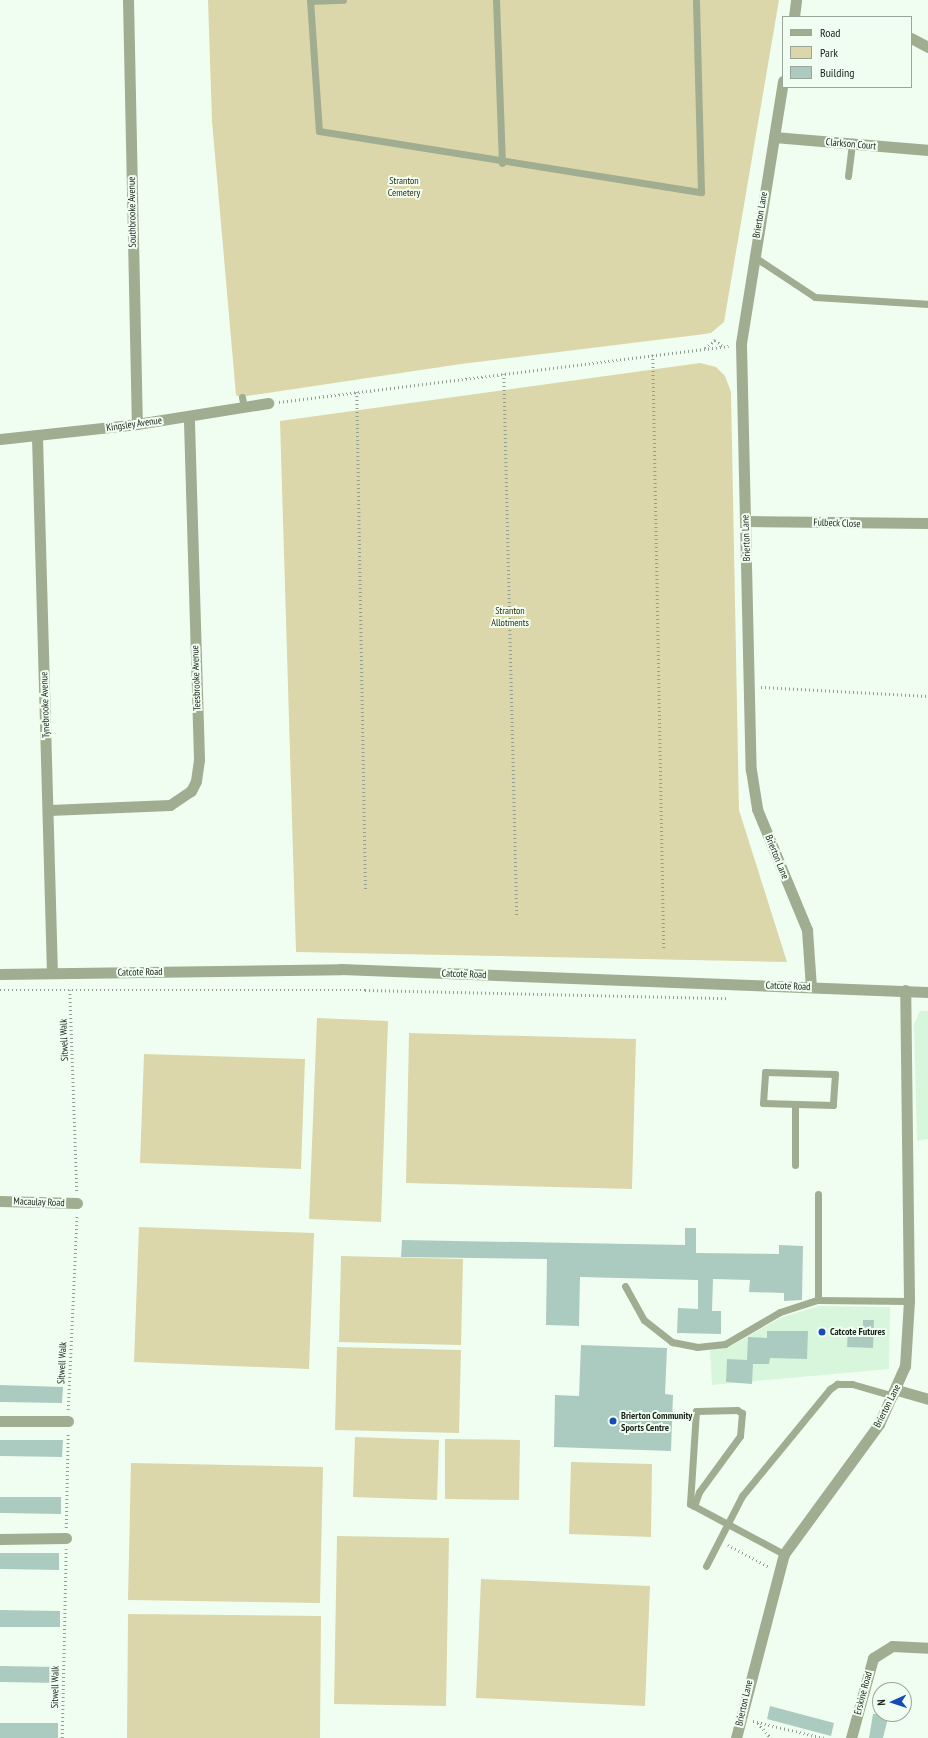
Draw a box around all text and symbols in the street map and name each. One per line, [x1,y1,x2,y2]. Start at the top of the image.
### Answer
legend [782,16,912,88]
text: Road [820,25,840,40]
text: Park [820,45,838,60]
text: Building [820,65,855,80]
street label: Clarkson Court [825,136,877,152]
park label: Stranton Cemetery [388,174,420,198]
street label: Southbrooke Avenue [125,176,139,248]
street label: Brierton Lane [750,191,770,239]
street label: Kingsley Avenue [105,414,163,434]
street label: Brierton Lane [739,514,753,562]
street label: Fulbeck Close [813,516,861,530]
park label: Stranton Allotments [491,604,529,628]
street label: Teesbrooke Avenue [189,645,203,711]
street label: Tynebrooke Avenue [38,671,52,739]
street label: Brierton Lane [763,833,791,881]
street label: Catcote Road [117,966,163,978]
street label: Catcote Road [441,967,487,981]
street label: Catcote Road [765,979,811,993]
street label: Sitwell Walk [57,1019,71,1061]
street label: Macaulay Road [13,1195,65,1209]
place label: Catcote Futures [830,1326,885,1338]
marker: Catcote Futures [817,1327,827,1337]
street label: Sitwell Walk [55,1341,69,1385]
street label: Brierton Lane [871,1382,903,1430]
place label: Brierton Community Sports Centre [621,1409,692,1432]
marker: Brierton Community Sports Centre [608,1416,618,1426]
street label: Sitwell Walk [49,1666,61,1708]
street label: Erskine Road [851,1670,875,1716]
street label: Brierton Lane [733,1679,755,1727]
north arrow [872,1682,912,1722]
text: N [874,1699,888,1706]

